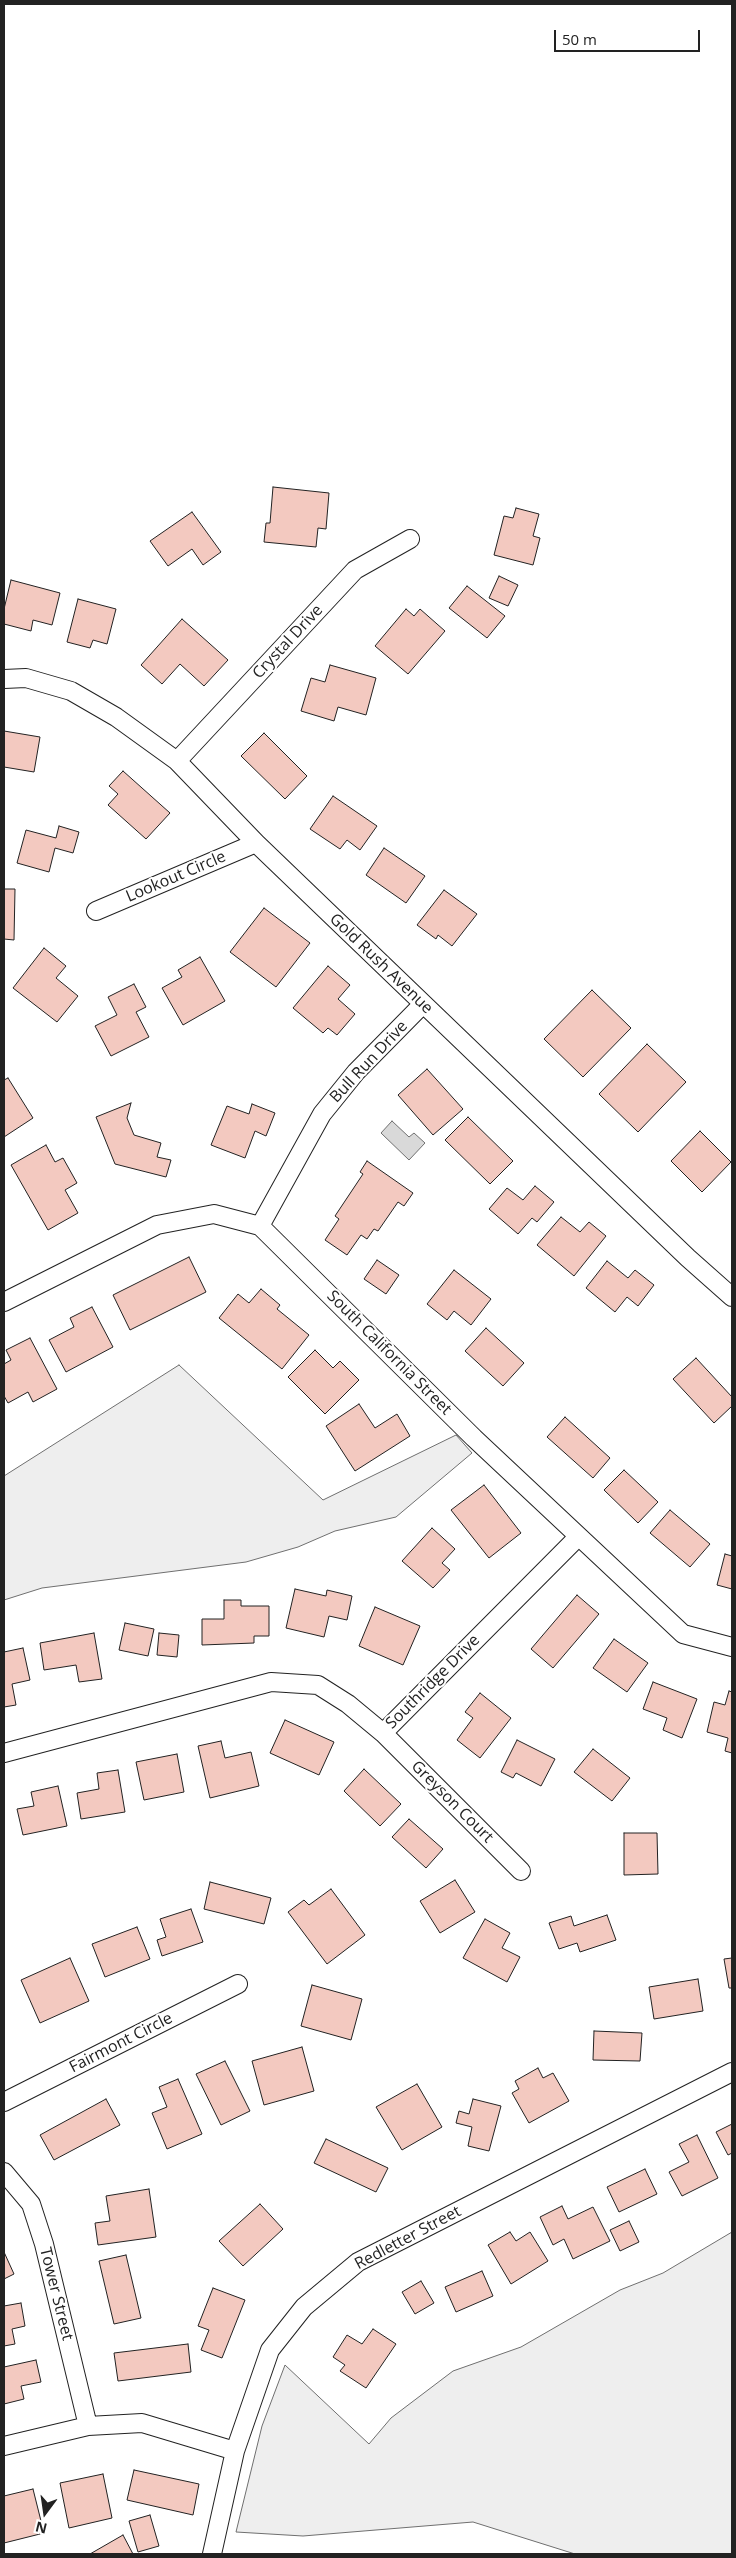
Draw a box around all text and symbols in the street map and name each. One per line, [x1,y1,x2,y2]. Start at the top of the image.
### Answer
scale bar [556,20,702,52]
text: 50 m [562,29,597,49]
street label: Crystal Drive [249,601,327,683]
street label: Lookout Circle [123,847,229,907]
street label: Gold Rush Avenue [325,910,437,1018]
street label: Bull Run Drive [326,1017,412,1107]
street label: South California Street [323,1287,455,1419]
street label: Southridge Drive [382,1631,484,1733]
street label: Greyson Court [407,1757,497,1847]
street label: Fairmont Circle [66,2009,176,2077]
street label: Redletter Street [352,2202,464,2274]
street label: Tower Street [35,2245,77,2343]
north arrow [20,2488,70,2538]
text: N [33,2517,49,2539]

